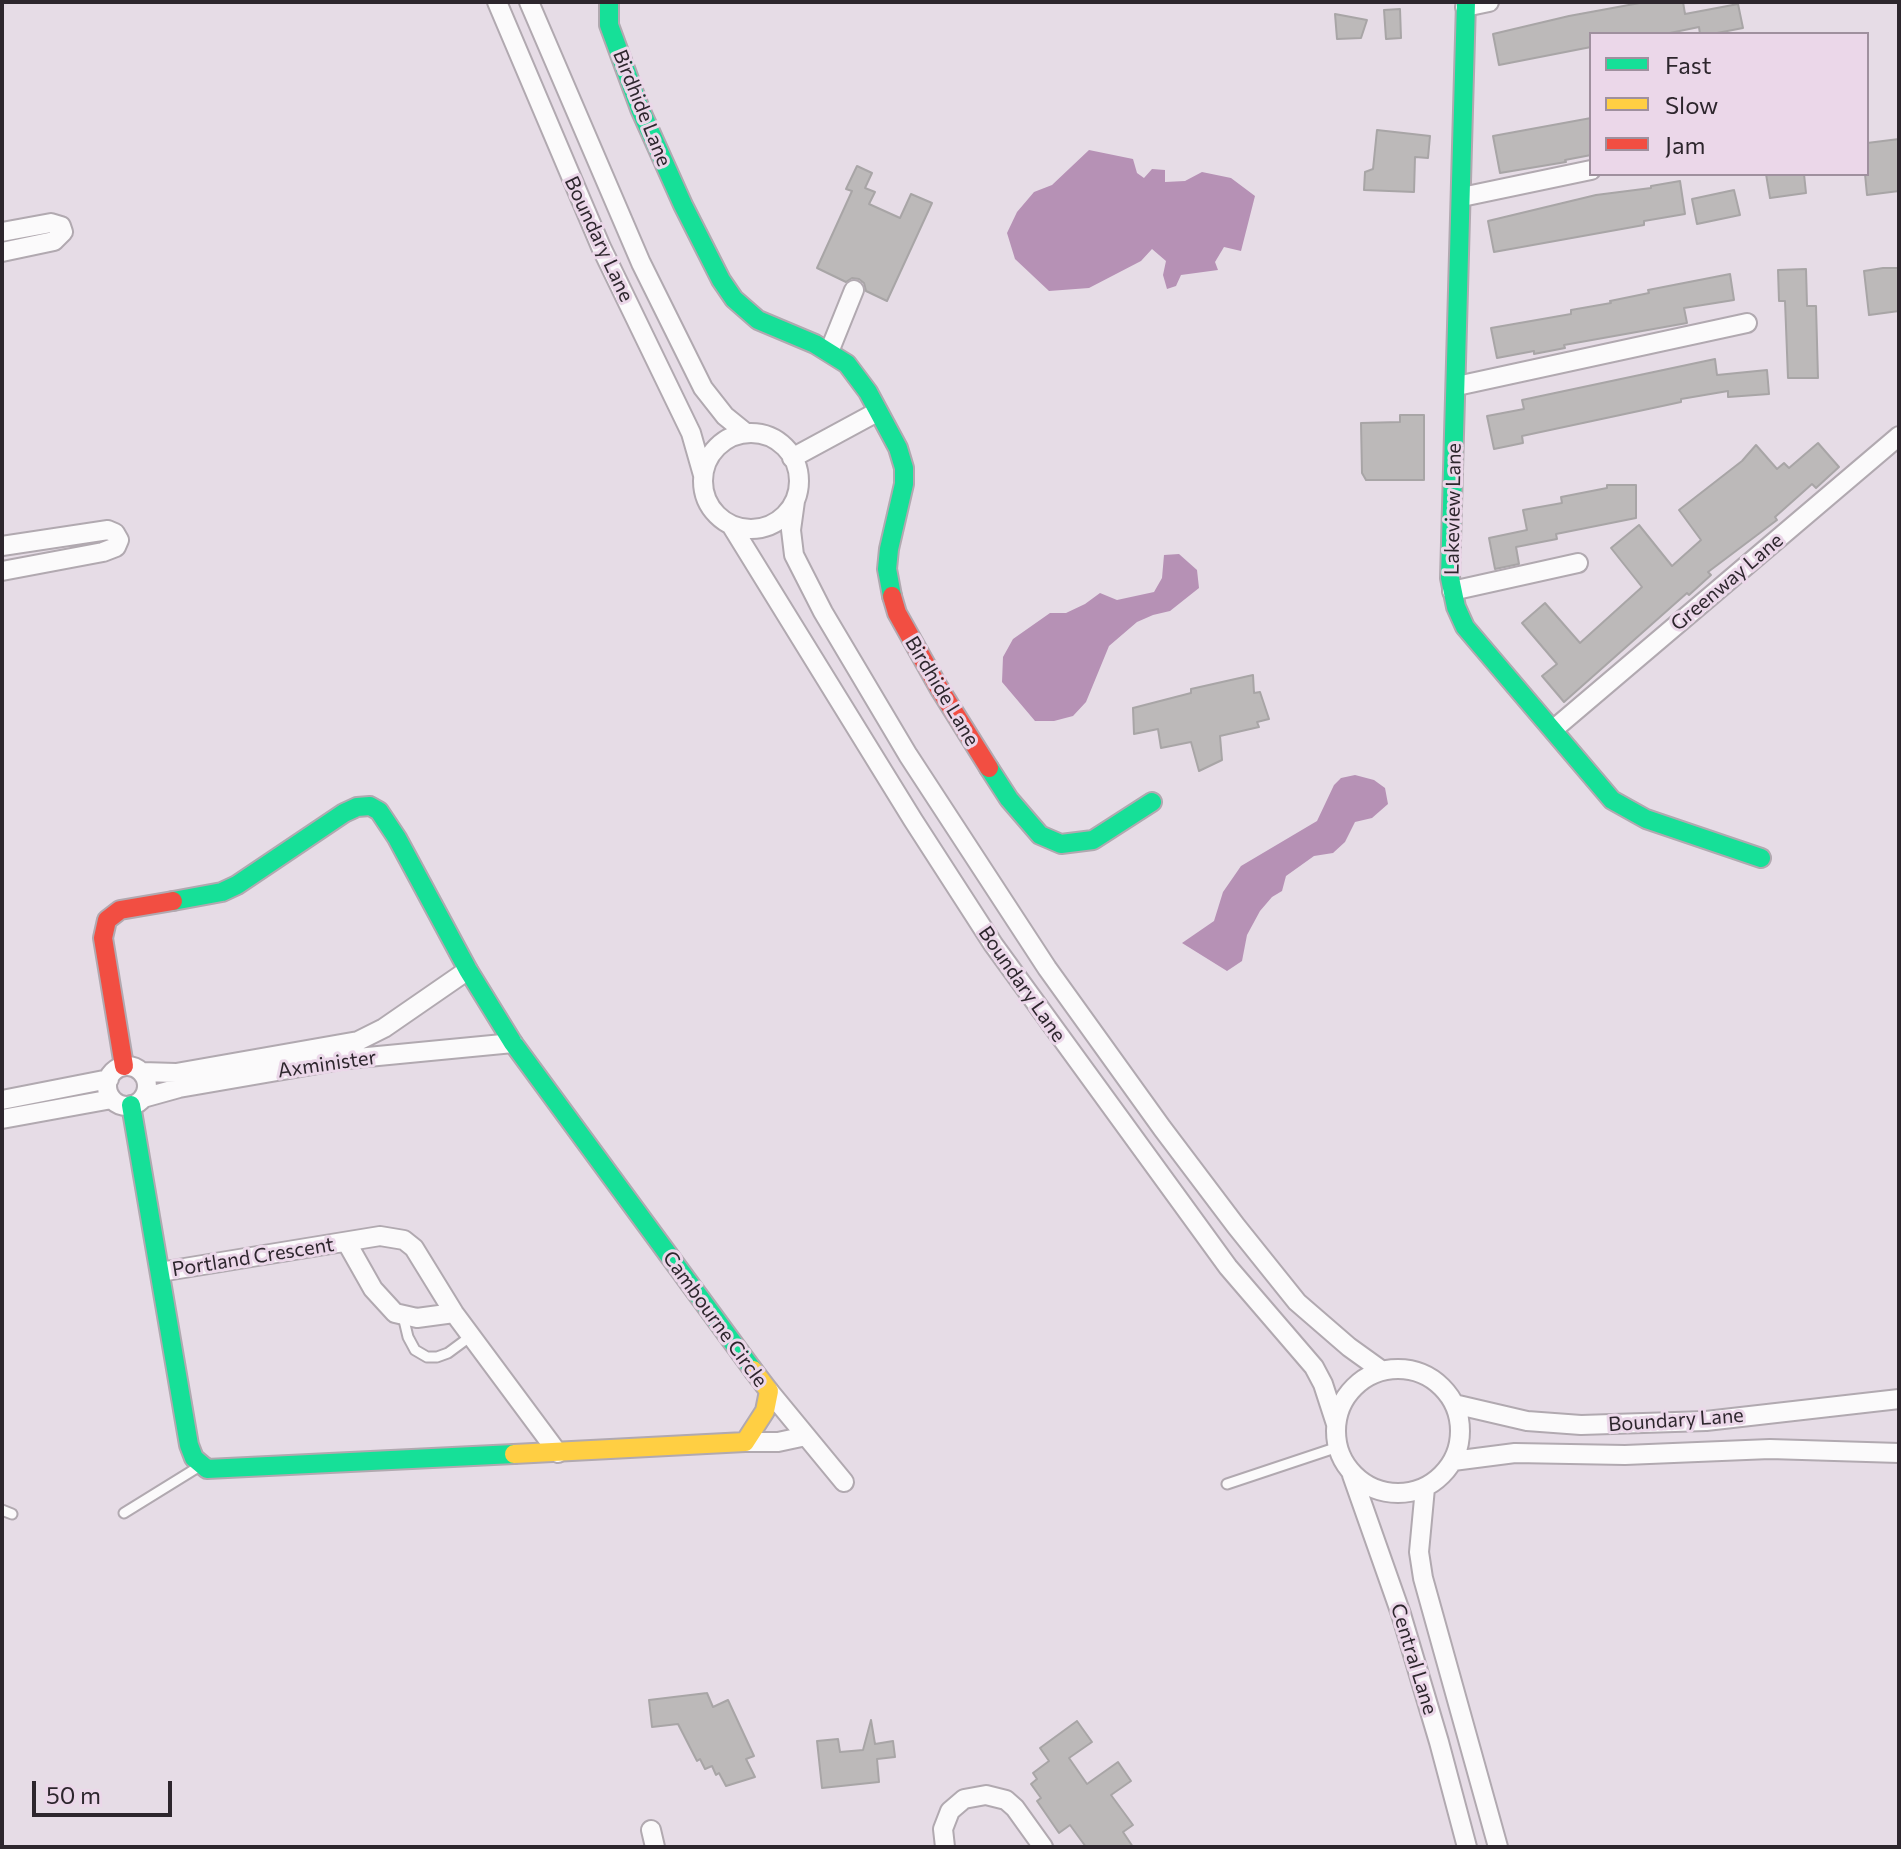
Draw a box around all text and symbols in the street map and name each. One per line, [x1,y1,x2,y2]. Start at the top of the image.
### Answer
legend [1589,32,1869,176]
street label: Birdhide Lane [608,46,676,170]
text: Fast [1665,50,1712,79]
text: Slow [1665,90,1718,119]
text: Jam [1665,130,1705,159]
street label: Boundary Lane [559,172,639,306]
street label: Lakeview Lane [1440,443,1466,575]
street label: Greenway Lane [1666,528,1788,636]
street label: Birdhide Lane [900,632,984,750]
street label: Boundary Lane [973,922,1071,1046]
street label: Axminister [276,1045,378,1083]
street label: Portland Crescent [170,1232,336,1282]
street label: Cambourne Circle [658,1246,772,1392]
street label: Boundary Lane [1608,1403,1744,1437]
street label: Central Lane [1386,1601,1442,1717]
scale bar [36,1765,176,1815]
text: 50 m [46,1780,101,1809]

